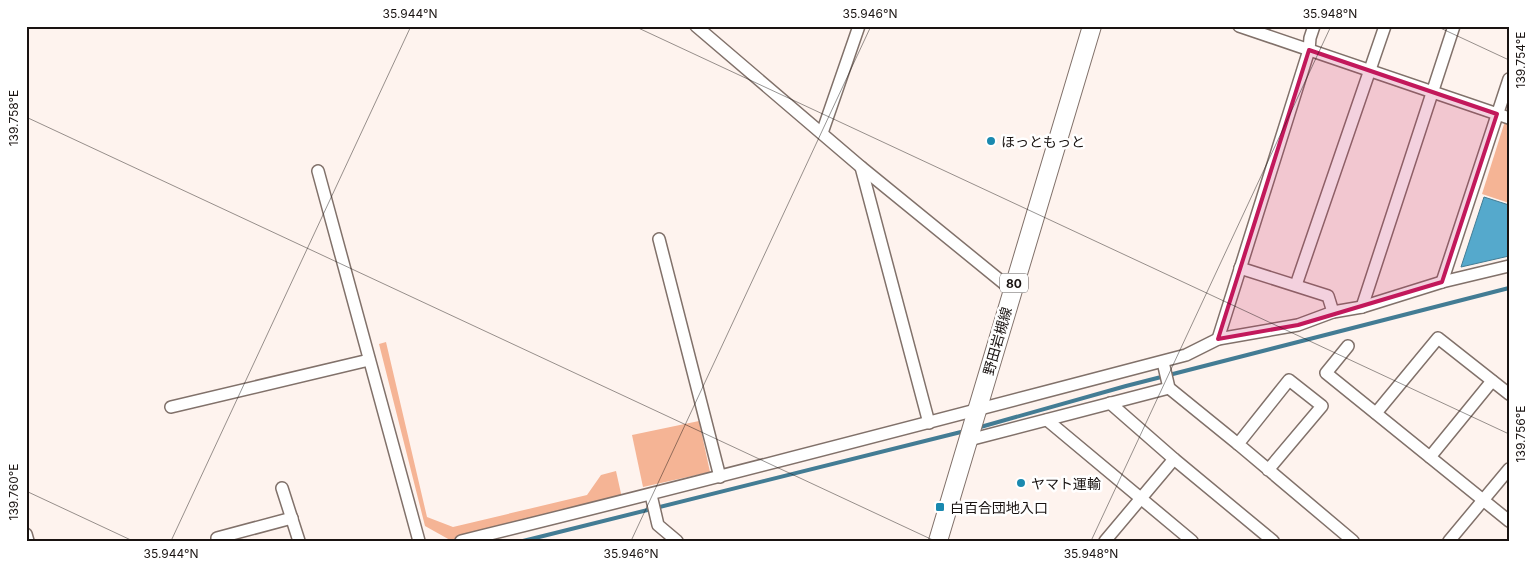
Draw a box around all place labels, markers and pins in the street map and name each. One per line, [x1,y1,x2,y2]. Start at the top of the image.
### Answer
place label: ほっともっと [1001,133,1085,150]
marker: ほっともっと [985,135,997,147]
place label: ヤマト運輸 [1031,475,1101,492]
marker: ヤマト運輸 [1015,477,1027,489]
place label: 白百合団地入口 [950,499,1048,516]
marker: 白百合団地入口 [934,501,946,513]

